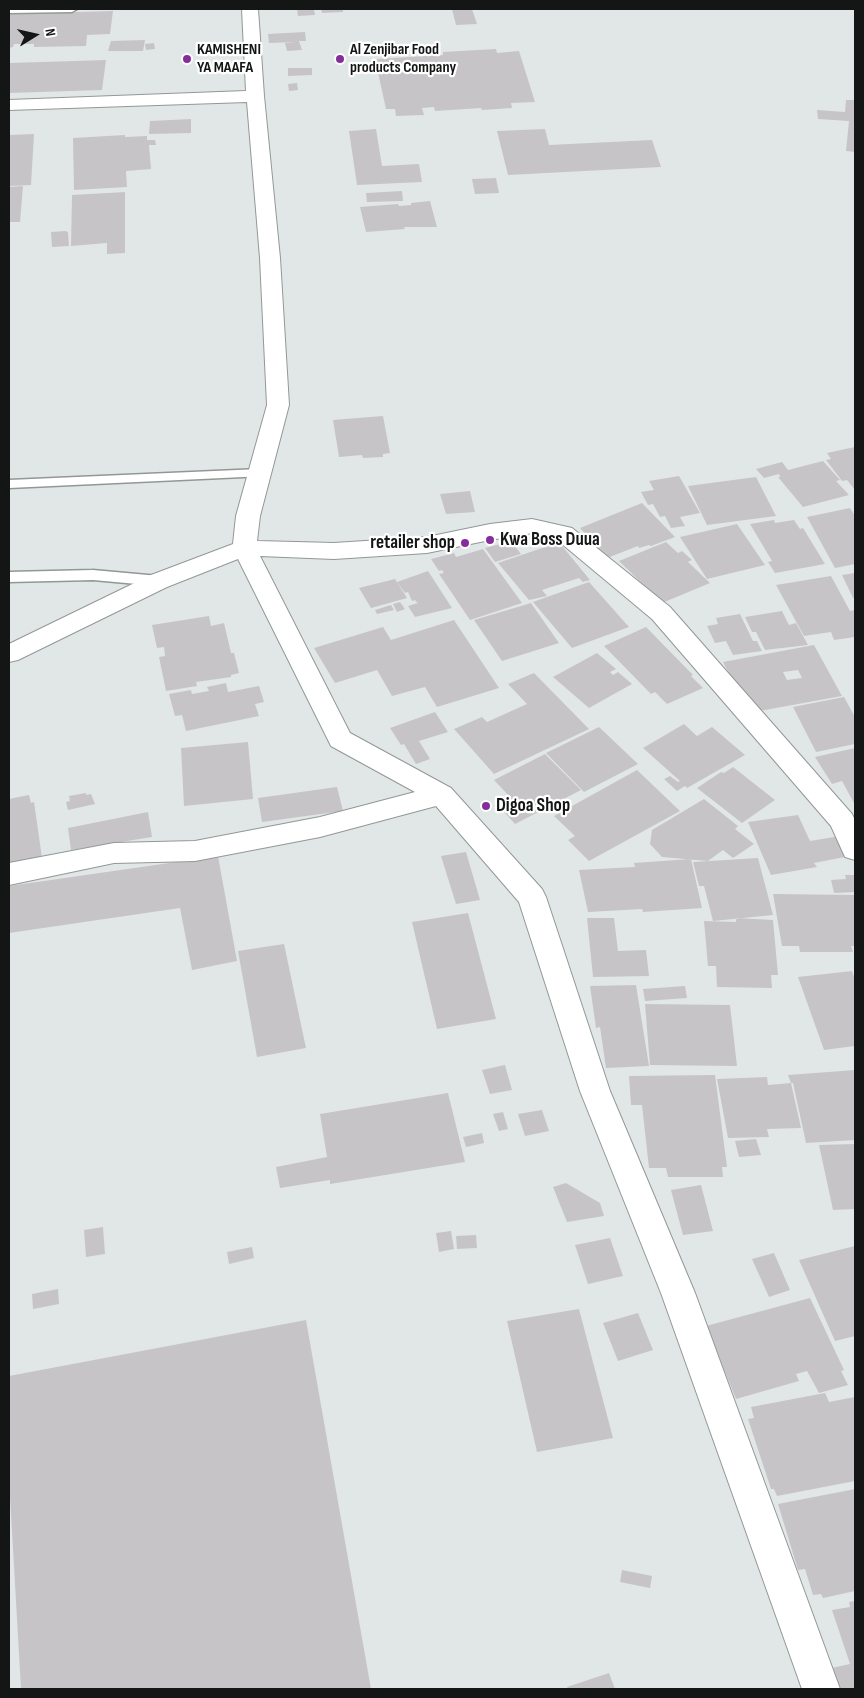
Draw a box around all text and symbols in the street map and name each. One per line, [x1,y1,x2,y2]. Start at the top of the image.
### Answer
north arrow [10,10,60,60]
text: N [41,27,59,37]
place label: KAMISHENI YA MAAFA [197,40,261,78]
place label: Al Zenjibar Food products Company [350,40,456,78]
marker: KAMISHENI YA MAAFA [181,53,193,65]
marker: Al Zenjibar Food products Company [334,53,346,65]
place label: Kwa Boss Duua [500,529,600,551]
place label: retailer shop [370,532,455,554]
marker: Kwa Boss Duua [484,534,496,546]
marker: retailer shop [459,537,471,549]
place label: Digoa Shop [496,795,570,817]
marker: Digoa Shop [480,800,492,812]

